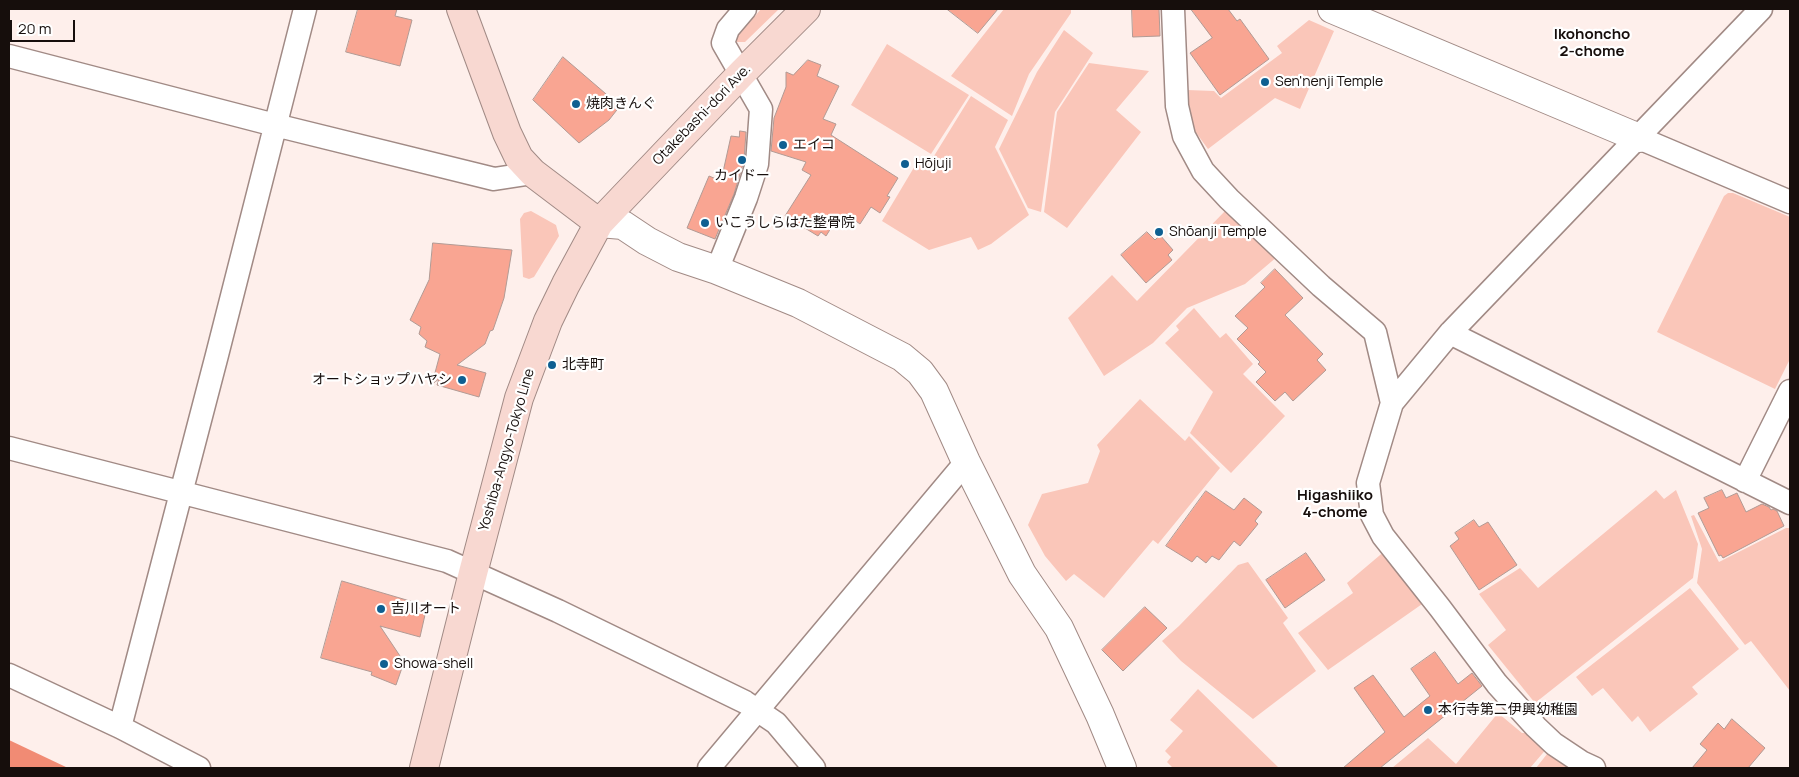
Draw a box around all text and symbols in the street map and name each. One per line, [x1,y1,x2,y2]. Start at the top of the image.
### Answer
scale bar [12,10,78,42]
text: 20 m [18,18,51,39]
district label: Ikohoncho 2-chome [1554,26,1630,61]
street label: Otakebashi-dori Ave. [650,61,754,169]
place label: Sen'nenji Temple [1275,74,1383,90]
marker: Sen'nenji Temple [1259,76,1271,88]
place label: 焼肉きんぐ [586,96,656,112]
marker: 焼肉きんぐ [570,98,582,110]
place label: エイコ [793,137,835,153]
marker: エイコ [777,139,789,151]
marker: カイドー [736,154,748,166]
place label: Hōjuji [915,156,951,172]
marker: Hōjuji [899,158,911,170]
place label: カイドー [714,168,770,184]
place label: いこうしらはた整骨院 [715,215,855,231]
marker: いこうしらはた整骨院 [699,217,711,229]
place label: Shōanji Temple [1169,224,1267,240]
marker: Shōanji Temple [1153,226,1165,238]
place label: 北寺町 [562,357,604,373]
marker: 北寺町 [546,359,558,371]
street label: Yoshiba-Angyo-Tokyo Line [476,367,538,533]
place label: オートショップハヤシ [312,372,452,388]
marker: オートショップハヤシ [456,374,468,386]
district label: Higashiiko 4-chome [1297,487,1373,522]
place label: 吉川オート [391,601,461,617]
marker: 吉川オート [375,603,387,615]
place label: Showa-shell [394,656,473,672]
marker: Showa-shell [378,658,390,670]
place label: 本行寺第二伊興幼稚園 [1438,702,1578,718]
marker: 本行寺第二伊興幼稚園 [1422,704,1434,716]

